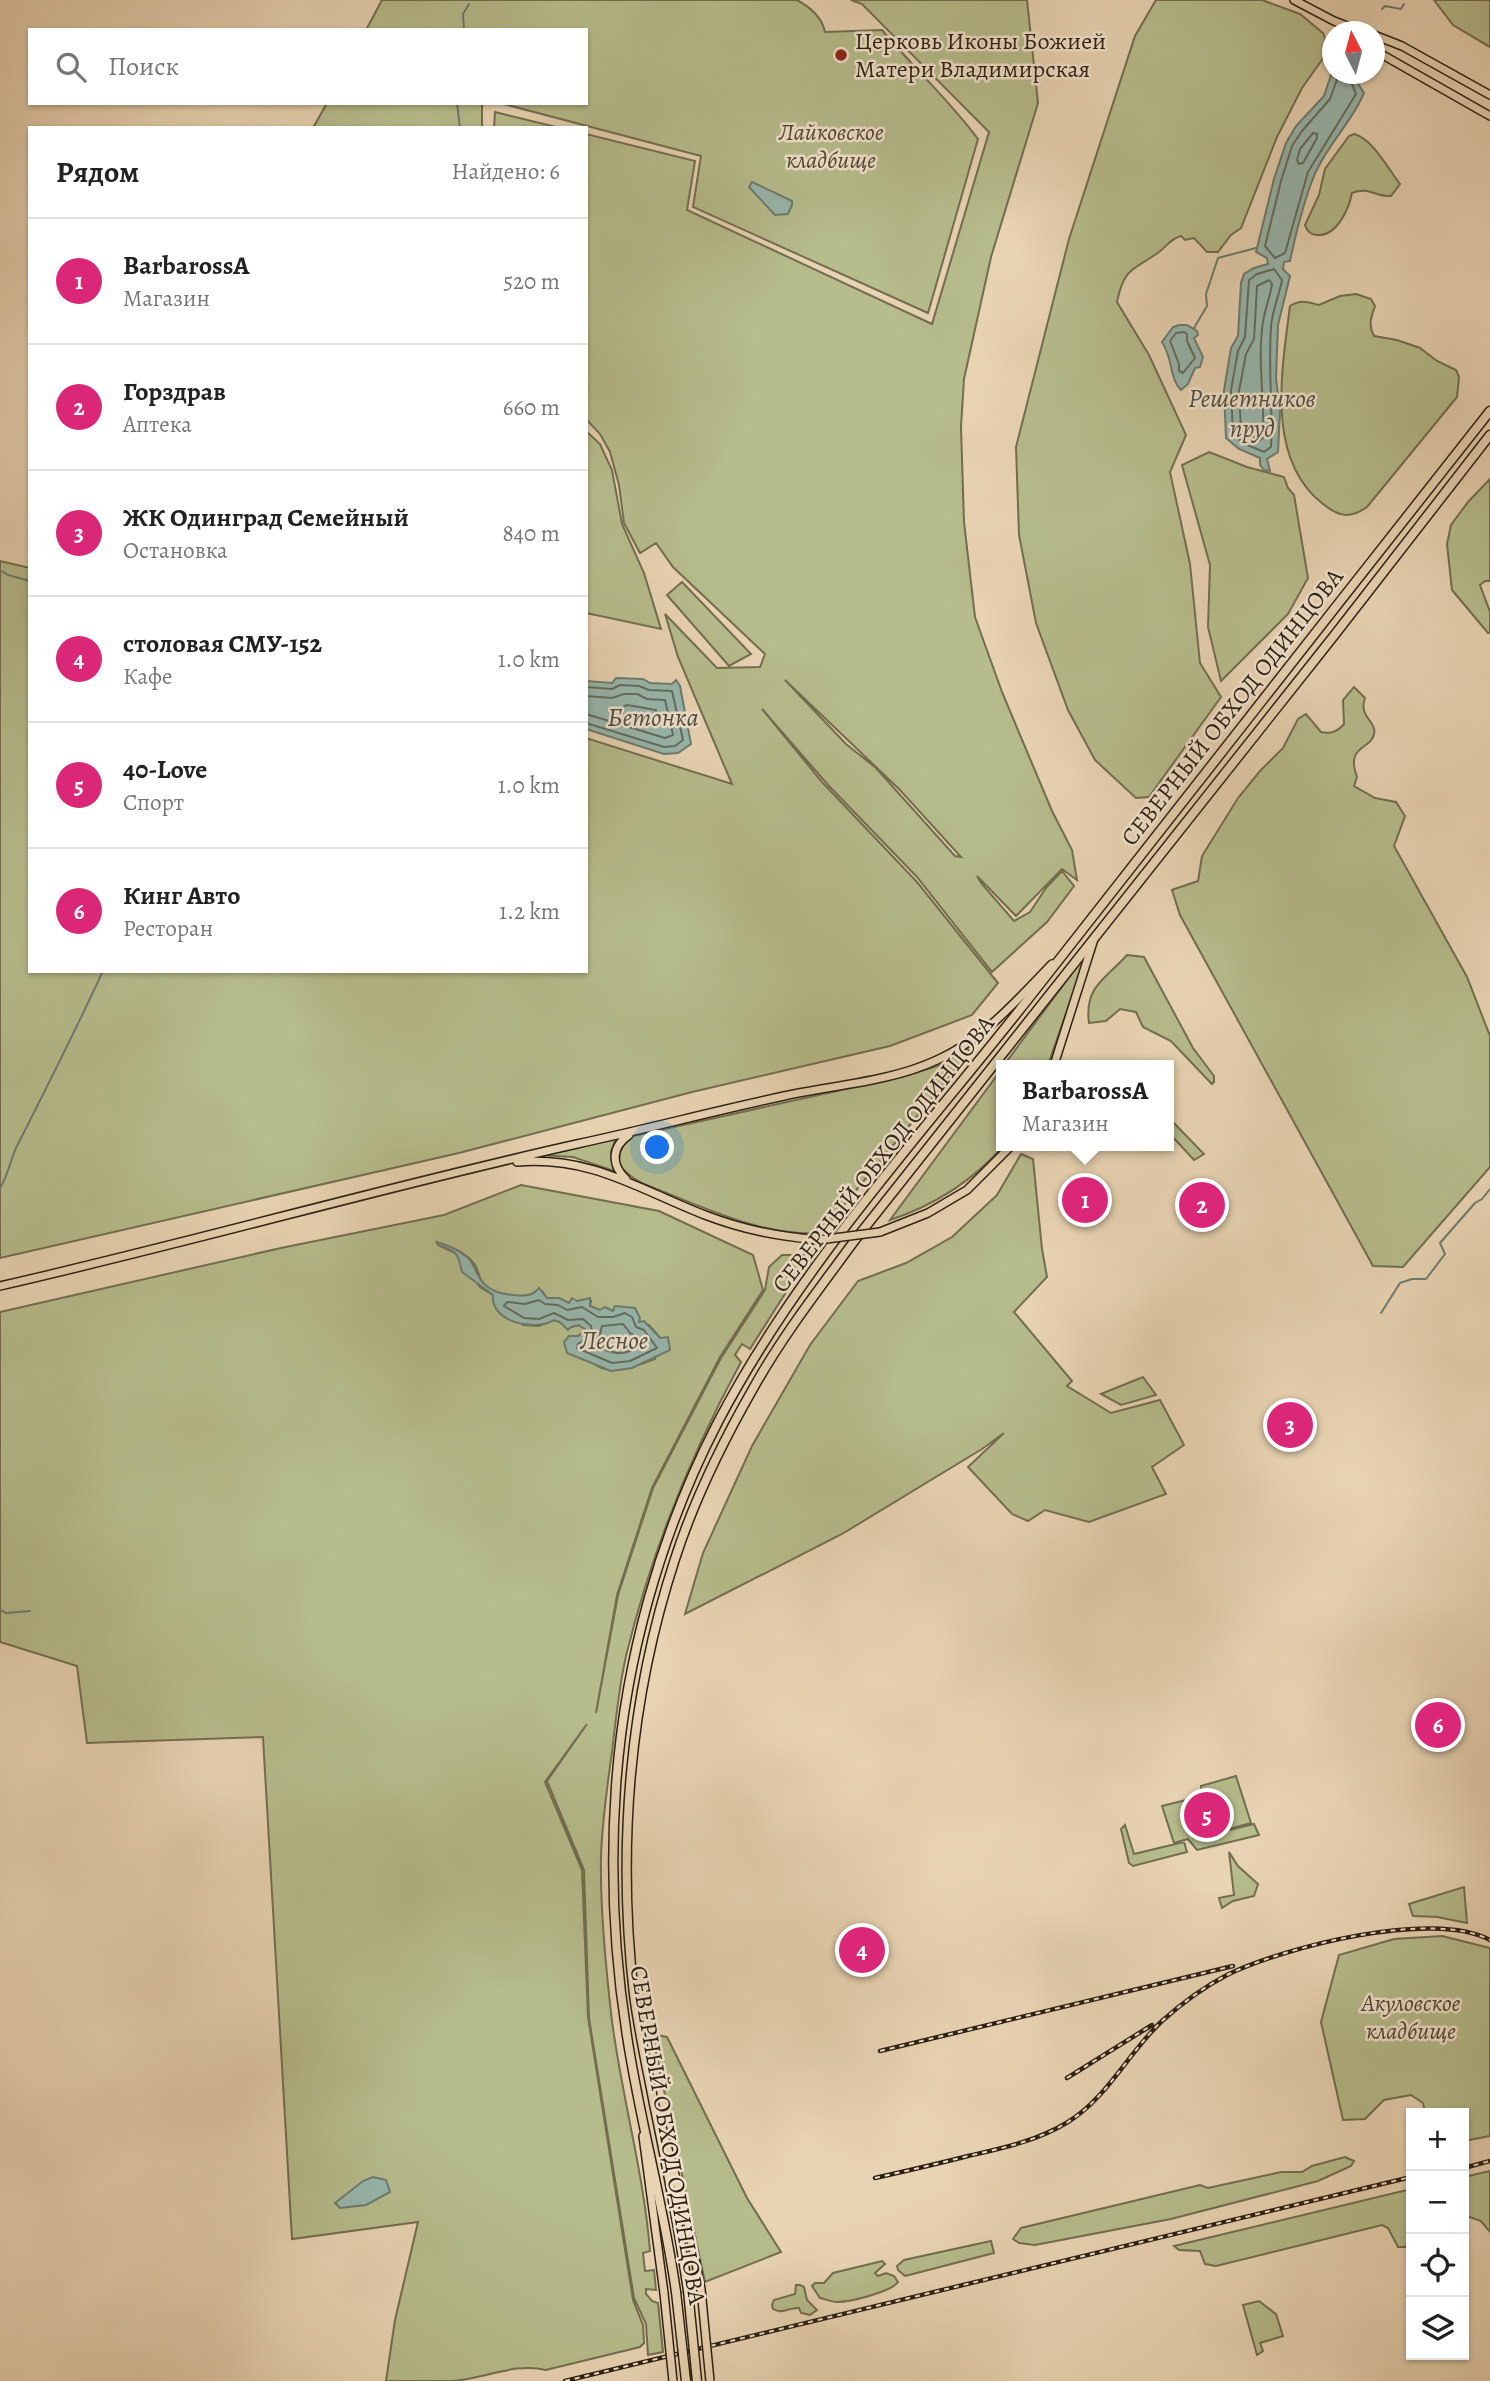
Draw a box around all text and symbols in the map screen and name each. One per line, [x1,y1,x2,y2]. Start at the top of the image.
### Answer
north arrow [1322,21,1385,84]
place label: Церковь Иконы Божией Матери Владимирская [855,25,1106,85]
search box [28,28,588,105]
marker: Церковь Иконы Божией Матери Владимирская [833,47,849,63]
icon: search [52,48,90,86]
text: Поиск [108,49,179,84]
park label: Лайковское кладбище [777,116,884,176]
text: Рядом [56,152,139,192]
text: Найдено: 6 [452,156,560,187]
text: BarbarossA [123,248,250,283]
text: 1 [75,266,83,297]
text: 520 m [503,266,560,297]
text: Магазин [123,283,210,314]
text: Горздрав [123,374,226,409]
water label: Решетников пруд [1188,381,1316,446]
text: 2 [73,392,85,423]
text: 660 m [503,392,560,423]
text: Аптека [123,409,192,440]
text: ЖК Одинград Семейный [123,500,409,535]
text: 3 [74,518,84,549]
text: 840 m [502,518,560,549]
text: Остановка [123,535,228,566]
street label: СЕВЕРНЫЙ ОБХОД ОДИНЦОВА [1114,561,1351,852]
text: столовая СМУ-152 [123,626,322,661]
text: 4 [74,644,84,675]
text: 1.0 km [498,644,560,675]
text: Кафе [123,661,173,692]
water label: Бетонка [607,700,699,735]
text: 40-Love [123,752,207,787]
text: 5 [74,770,84,801]
text: 1.0 km [498,770,560,801]
text: Спорт [123,787,184,818]
text: Кинг Авто [123,878,240,913]
text: 6 [74,896,84,927]
text: 1.2 km [499,896,560,927]
text: Ресторан [123,913,213,944]
street label: СЕВЕРНЫЙ ОБХОД ОДИНЦОВА [765,1008,1002,1299]
popup [996,1060,1174,1151]
text: BarbarossA [1022,1073,1148,1108]
text: Магазин [1022,1108,1109,1139]
your location [640,1130,674,1164]
pin: 1 [1062,1174,1108,1226]
pin: 2 [1179,1179,1225,1231]
water label: Лесное [579,1323,648,1358]
pin: 3 [1267,1399,1313,1451]
pin: 6 [1415,1699,1461,1751]
pin: 5 [1184,1789,1230,1841]
pin: 4 [839,1924,885,1976]
street label: СЕВЕРНЫЙ ОБХОД ОДИНЦОВА [622,1963,714,2308]
park label: Акуловское кладбище [1360,1987,1461,2047]
map controls [1406,2108,1469,2360]
button: + [1406,2108,1469,2171]
button: − [1406,2171,1469,2234]
button: locate [1406,2234,1469,2297]
button: layers [1406,2297,1469,2360]

